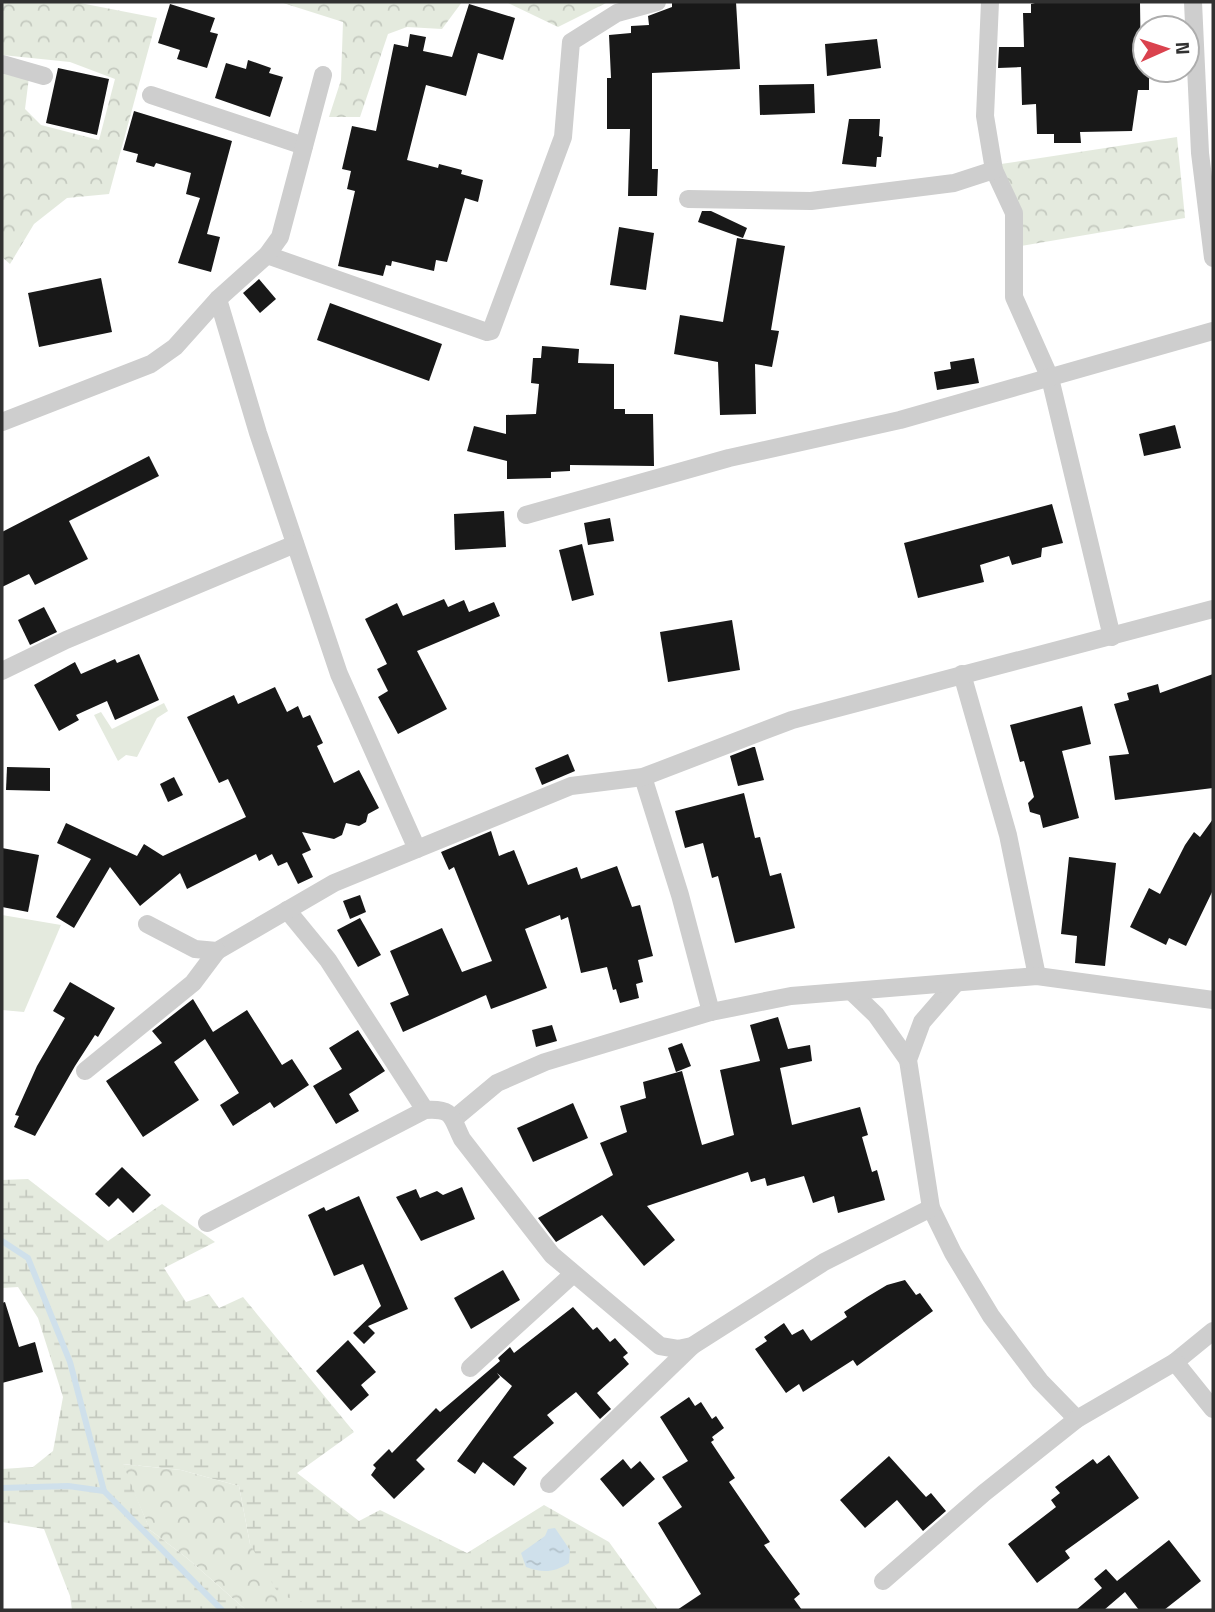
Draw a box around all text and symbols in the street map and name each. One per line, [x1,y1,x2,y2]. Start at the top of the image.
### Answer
north arrow [1131,14,1201,84]
text: N [1169,41,1198,55]

